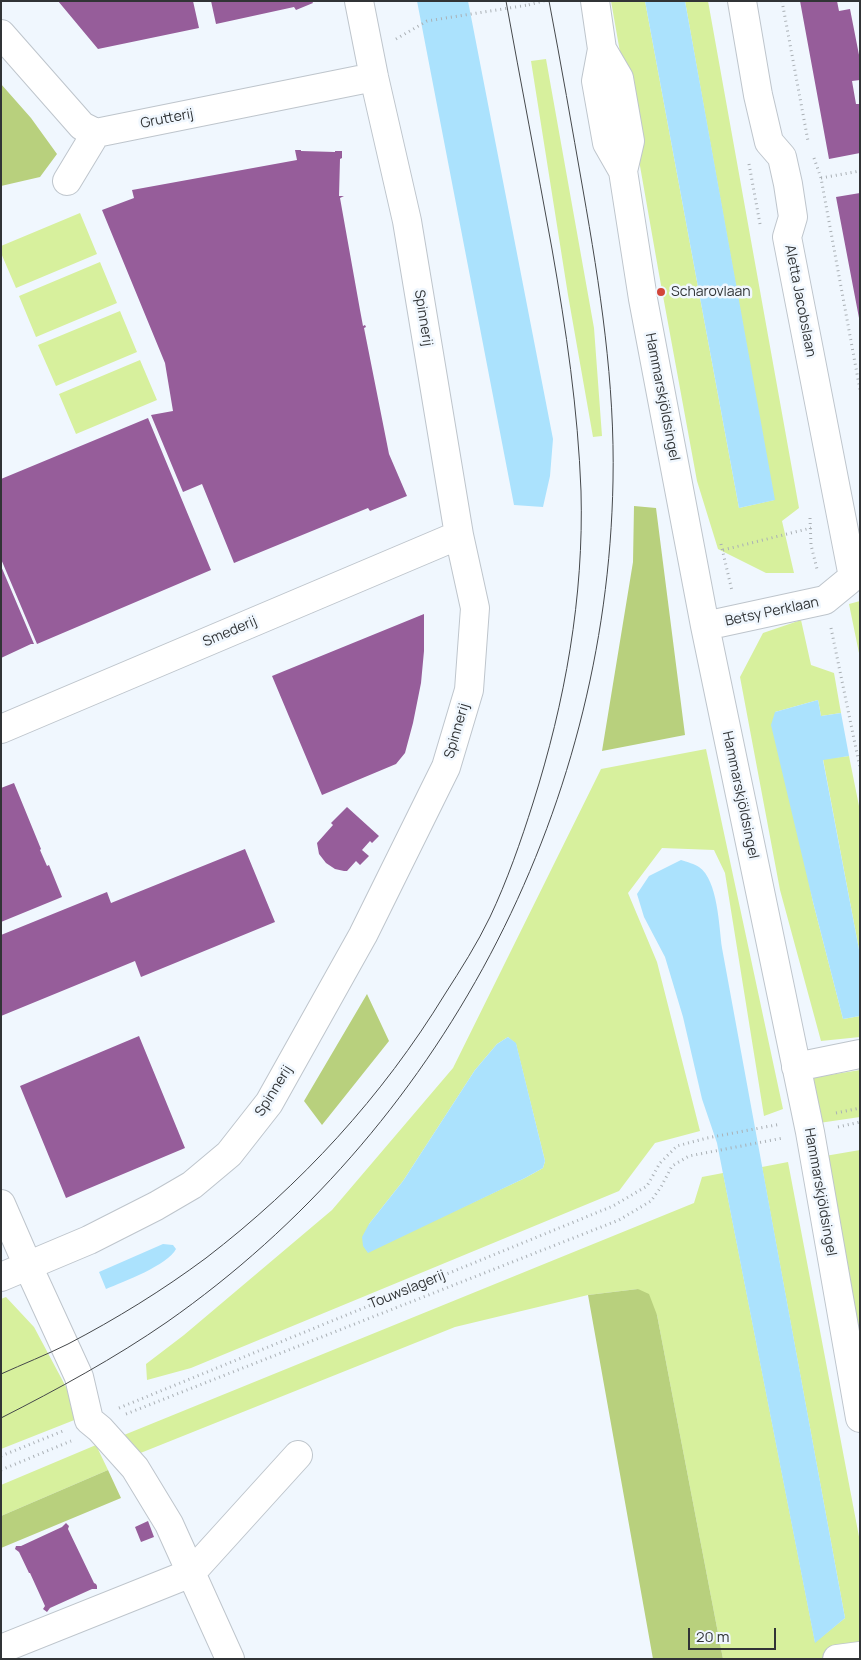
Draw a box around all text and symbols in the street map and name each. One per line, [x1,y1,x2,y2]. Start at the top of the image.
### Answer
street label: Grutterij [139,106,195,132]
street label: Aletta Jacobslaan [781,243,819,359]
place label: Scharovlaan [671,284,751,300]
marker: Scharovlaan [655,286,667,298]
street label: Spinnerij [410,289,436,347]
street label: Hammarskjöldsingel [641,332,683,462]
street label: Betsy Perklaan [724,594,820,630]
street label: Smederij [201,613,259,651]
street label: Spinnerij [441,701,473,761]
street label: Hammarskjöldsingel [718,730,762,860]
street label: Spinnerij [252,1062,296,1120]
street label: Hammarskjöldsingel [800,1127,840,1257]
street label: Touwslagerij [366,1267,448,1313]
scale bar [691,1618,778,1650]
text: 20 m [696,1626,729,1647]

